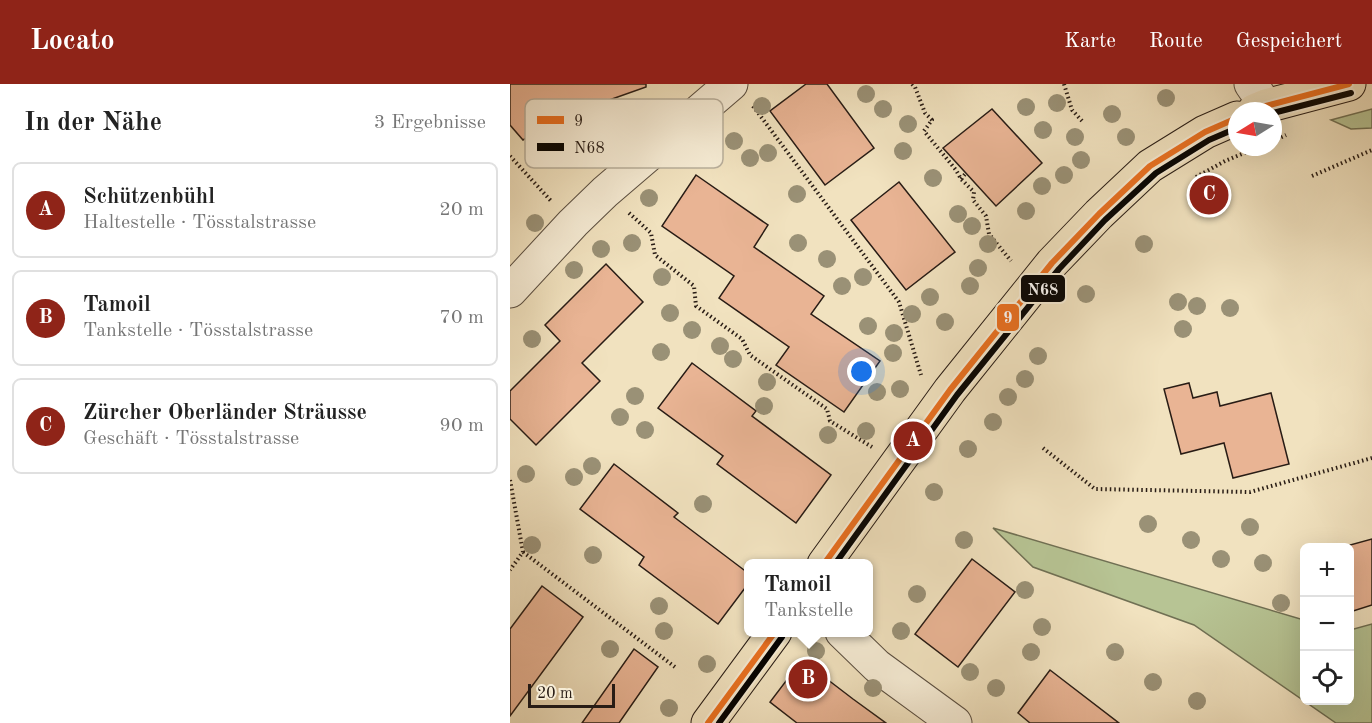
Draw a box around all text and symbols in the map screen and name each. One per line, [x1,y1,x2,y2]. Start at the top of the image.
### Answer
text: Locato [30,28,115,56]
text: Karte [1064,31,1116,52]
text: Route [1149,31,1203,52]
text: Gespeichert [1236,31,1342,52]
legend [525,99,723,168]
north arrow [1228,102,1282,156]
text: In der Nähe [24,110,162,136]
text: 3 Ergebnisse [374,113,486,133]
text: 9 [574,114,583,130]
text: N68 [574,141,605,157]
pin: C [1190,172,1228,218]
text: Schützenbühl [83,186,215,208]
text: A [38,200,53,220]
text: 20 m [439,200,484,220]
text: Haltestelle · Tösstalstrasse [83,213,316,233]
line badge: N68 [1020,274,1066,303]
text: N68 [1028,283,1058,299]
text: Tamoil [83,294,151,316]
line badge: 9 [996,303,1020,332]
text: B [38,308,53,328]
text: 70 m [439,308,484,328]
text: 9 [1003,311,1013,327]
text: Tankstelle · Tösstalstrasse [83,321,313,341]
your location [847,357,876,386]
text: Zürcher Oberländer Sträusse [83,402,367,424]
text: C [39,416,52,436]
text: 90 m [439,416,484,436]
pin: A [894,418,932,464]
text: Geschäft · Tösstalstrasse [83,429,299,449]
map controls [1300,543,1354,705]
button: + [1300,543,1354,597]
popup [744,559,873,637]
text: Tamoil [764,574,832,596]
button: − [1300,597,1354,651]
text: Tankstelle [764,601,853,621]
button: locate [1300,651,1354,705]
pin: B [788,656,828,702]
scale bar [528,681,615,708]
text: 20 m [537,686,573,702]

